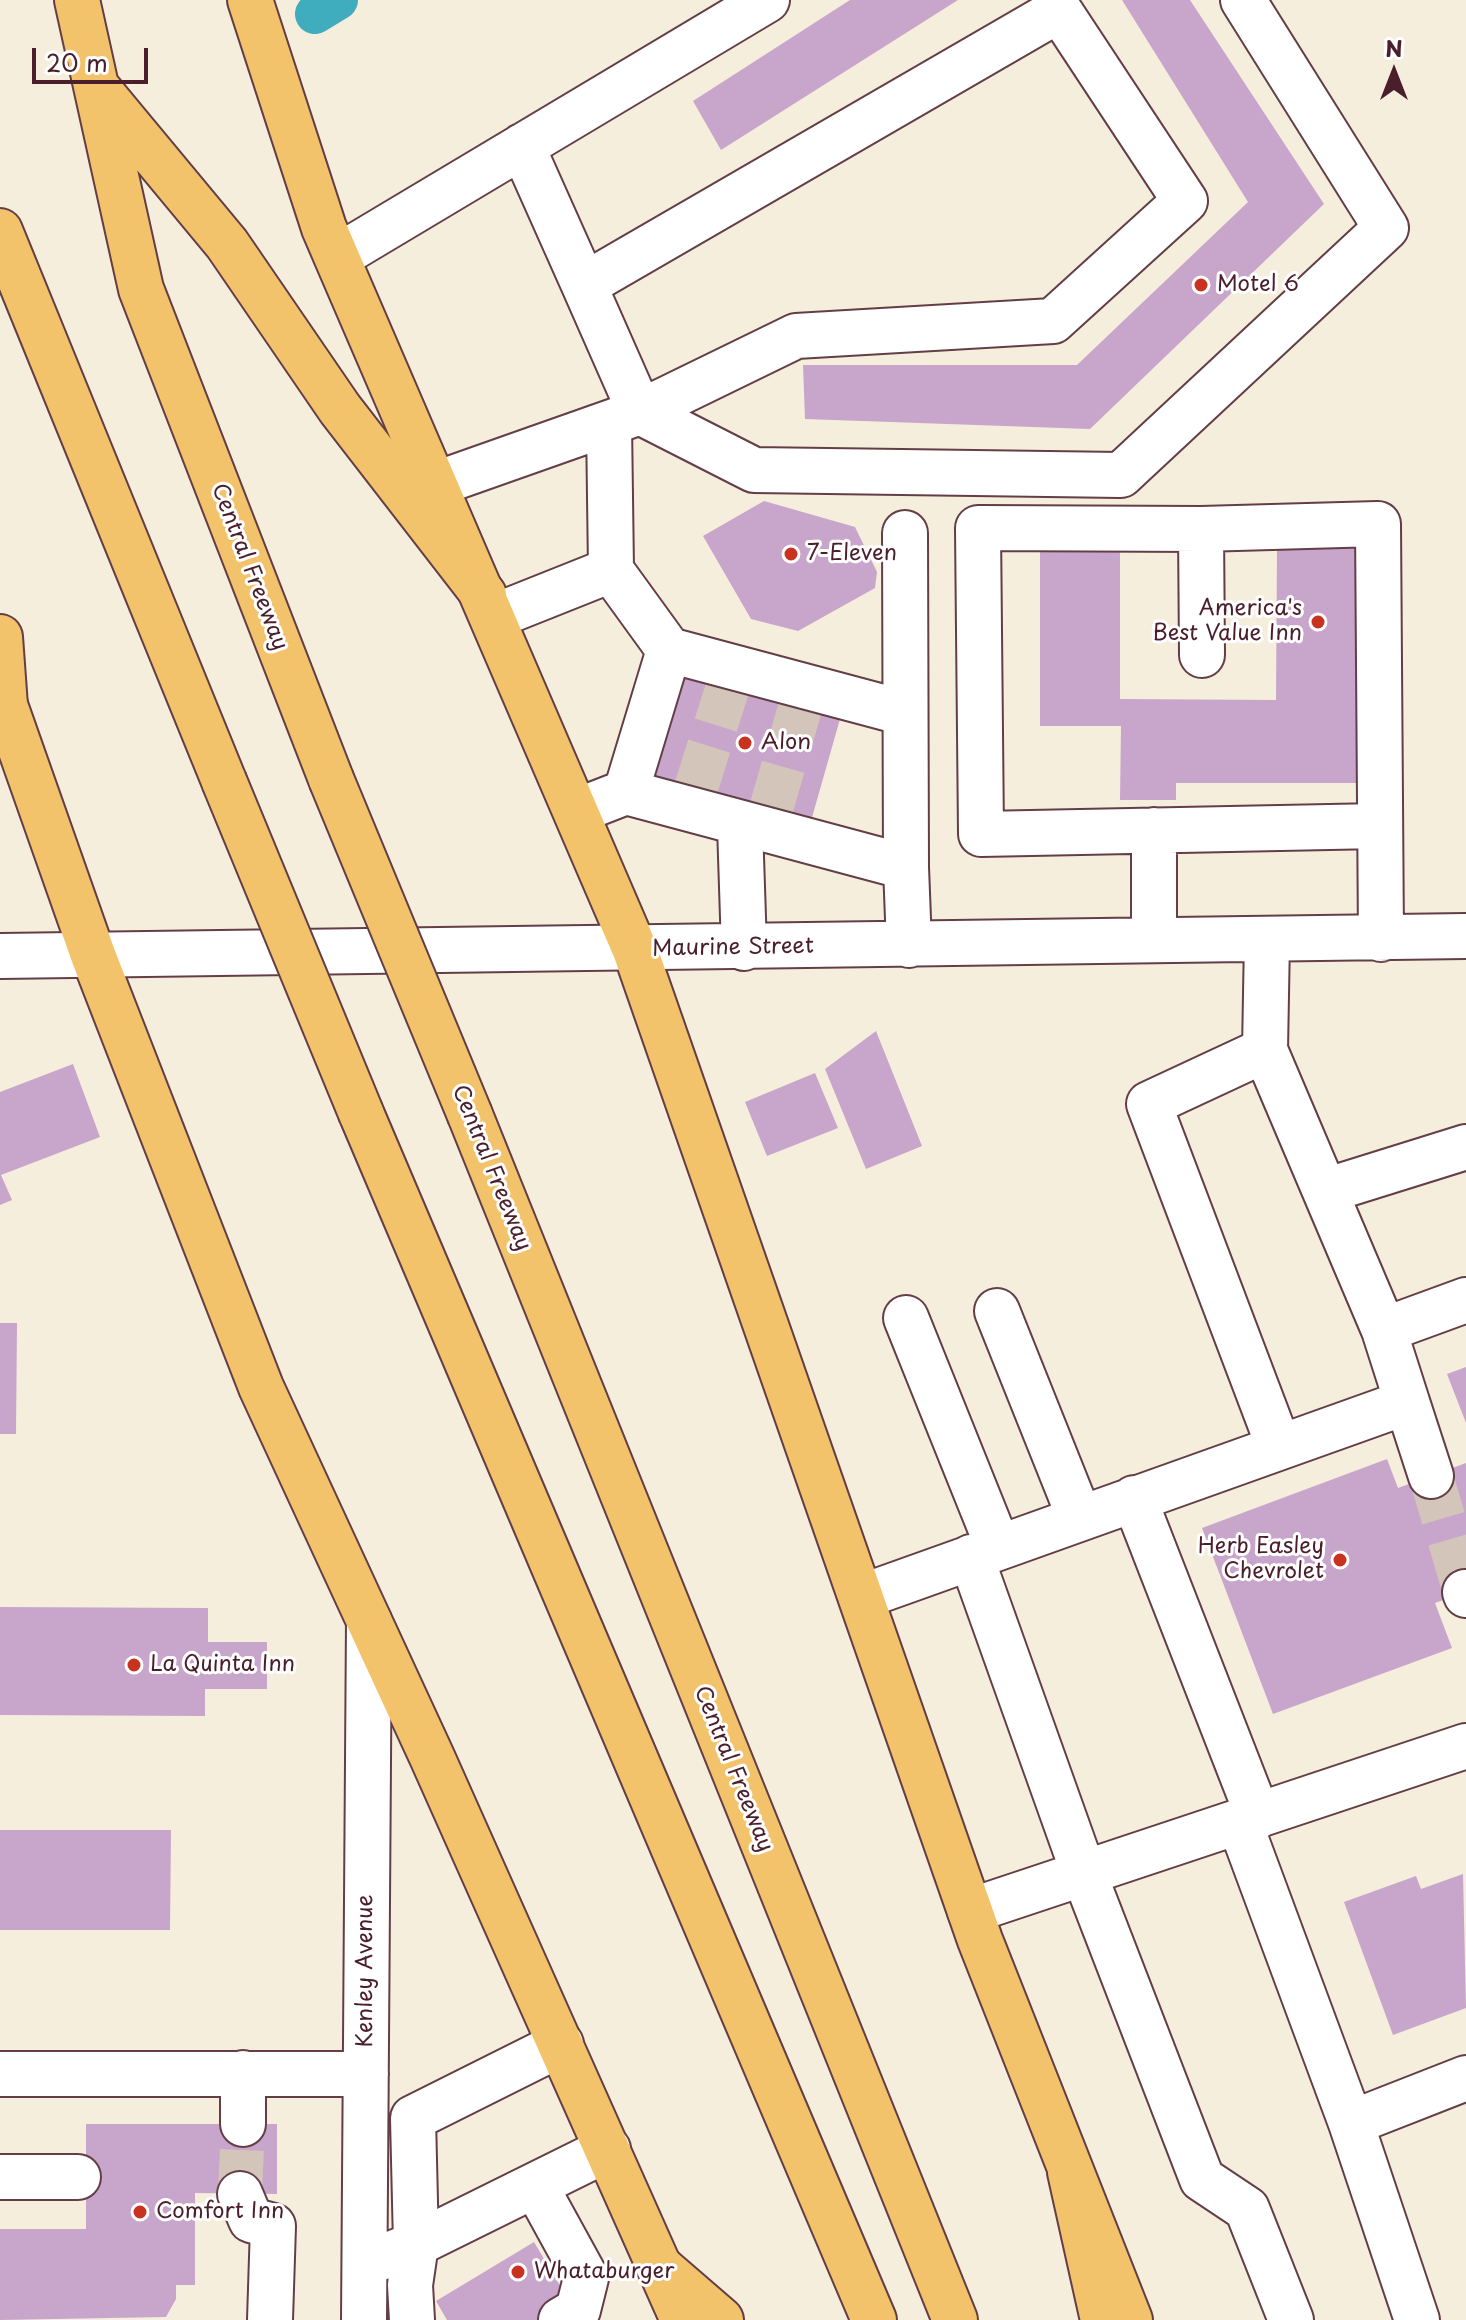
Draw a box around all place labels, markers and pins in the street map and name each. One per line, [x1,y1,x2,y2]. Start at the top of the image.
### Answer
place label: Motel 6 [1217,272,1299,298]
marker: Motel 6 [1192,276,1210,294]
place label: 7-Eleven [807,541,897,567]
marker: 7-Eleven [782,545,800,563]
place label: America's Best Value Inn [1153,596,1302,648]
marker: America's Best Value Inn [1309,613,1327,631]
place label: Alon [761,730,811,756]
marker: Alon [736,734,754,752]
place label: Herb Easley Chevrolet [1198,1534,1324,1586]
marker: Herb Easley Chevrolet [1331,1551,1349,1569]
place label: La Quinta Inn [150,1652,295,1678]
marker: La Quinta Inn [125,1656,143,1674]
place label: Comfort Inn [156,2199,284,2225]
marker: Comfort Inn [131,2203,149,2221]
place label: Whataburger [534,2259,674,2285]
marker: Whataburger [509,2263,527,2281]

